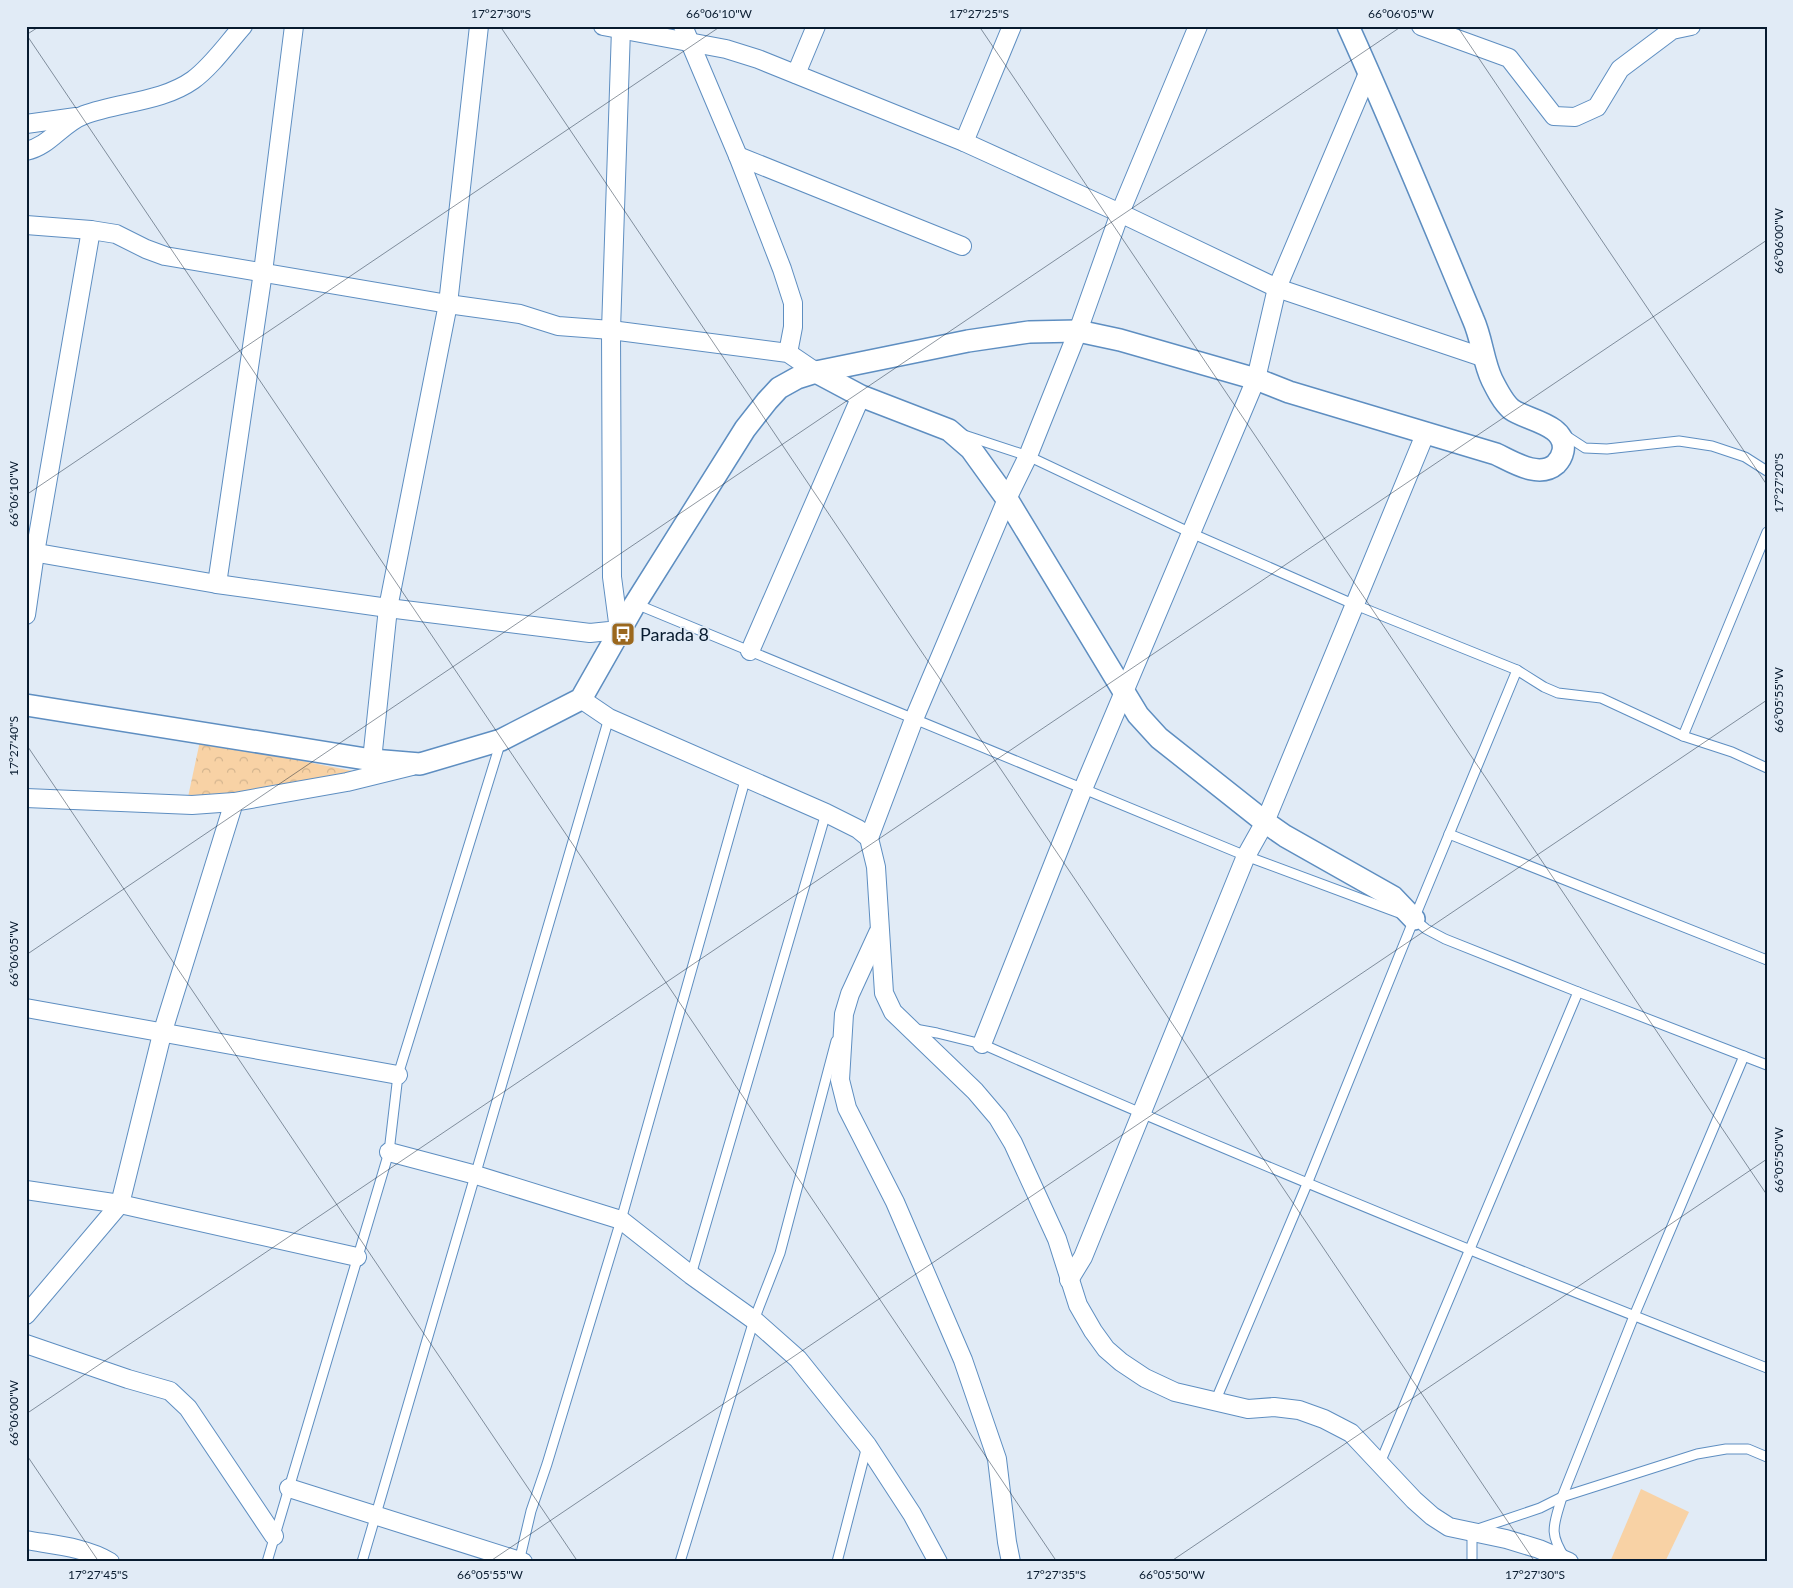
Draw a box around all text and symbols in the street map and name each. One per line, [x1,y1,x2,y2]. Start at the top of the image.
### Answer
text: 17°27'30"S [471,6,531,21]
text: 66°06'10"W [686,6,753,21]
text: 17°27'25"S [949,6,1009,21]
text: 66°06'05"W [1368,6,1435,21]
text: 66°06'00"W [1771,207,1786,274]
text: 17°27'20"S [1771,453,1786,513]
text: 66°06'10"W [6,460,21,527]
bus stop icon: Parada 8 [610,621,636,647]
place label: Parada 8 [640,623,709,645]
text: 66°05'55"W [1771,666,1786,733]
text: 17°27'40"S [6,716,21,776]
text: 66°06'05"W [6,920,21,987]
text: 66°05'50"W [1771,1126,1786,1193]
text: 66°06'00"W [6,1379,21,1446]
text: 17°27'45"S [68,1567,128,1582]
text: 66°05'55"W [457,1567,524,1582]
text: 17°27'35"S [1026,1567,1086,1582]
text: 66°05'50"W [1139,1567,1206,1582]
text: 17°27'30"S [1505,1567,1565,1582]

